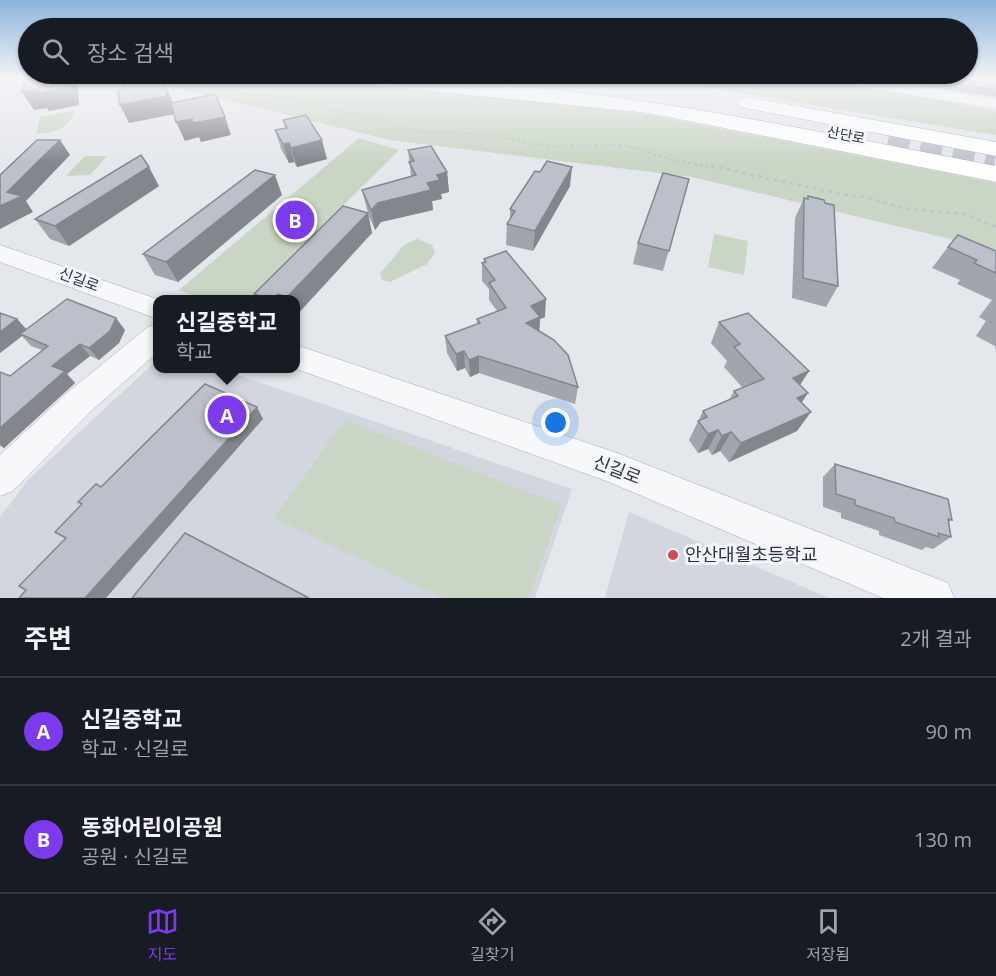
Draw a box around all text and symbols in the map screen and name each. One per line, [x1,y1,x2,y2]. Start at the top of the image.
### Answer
search box [18,18,978,84]
icon: search [39,35,72,68]
text: 장소 검색 [87,37,174,67]
street label: 산단로 [825,121,867,148]
pin: B [276,198,314,242]
street label: 신길로 [56,263,102,296]
popup [153,295,300,373]
text: 신길중학교 [176,306,277,336]
text: 학교 [176,338,213,365]
pin: A [208,392,246,438]
your location [541,408,570,437]
street label: 신길로 [590,449,645,489]
place label: 안산대월초등학교 [685,542,817,566]
marker: 안산대월초등학교 [666,548,680,562]
text: 주변 [24,620,72,656]
text: 2개 결과 [900,625,972,652]
text: 신길중학교 [81,703,182,733]
text: A [37,718,50,745]
text: 90 m [925,718,972,745]
text: 학교 · 신길로 [81,735,189,762]
text: 동화어린이공원 [81,811,223,841]
text: B [37,826,50,853]
text: 130 m [914,826,972,853]
text: 공원 · 신길로 [81,843,189,870]
tab: 지도 [146,905,179,965]
tab: 길찾기 [470,905,514,965]
tab: 저장됨 [806,905,850,965]

